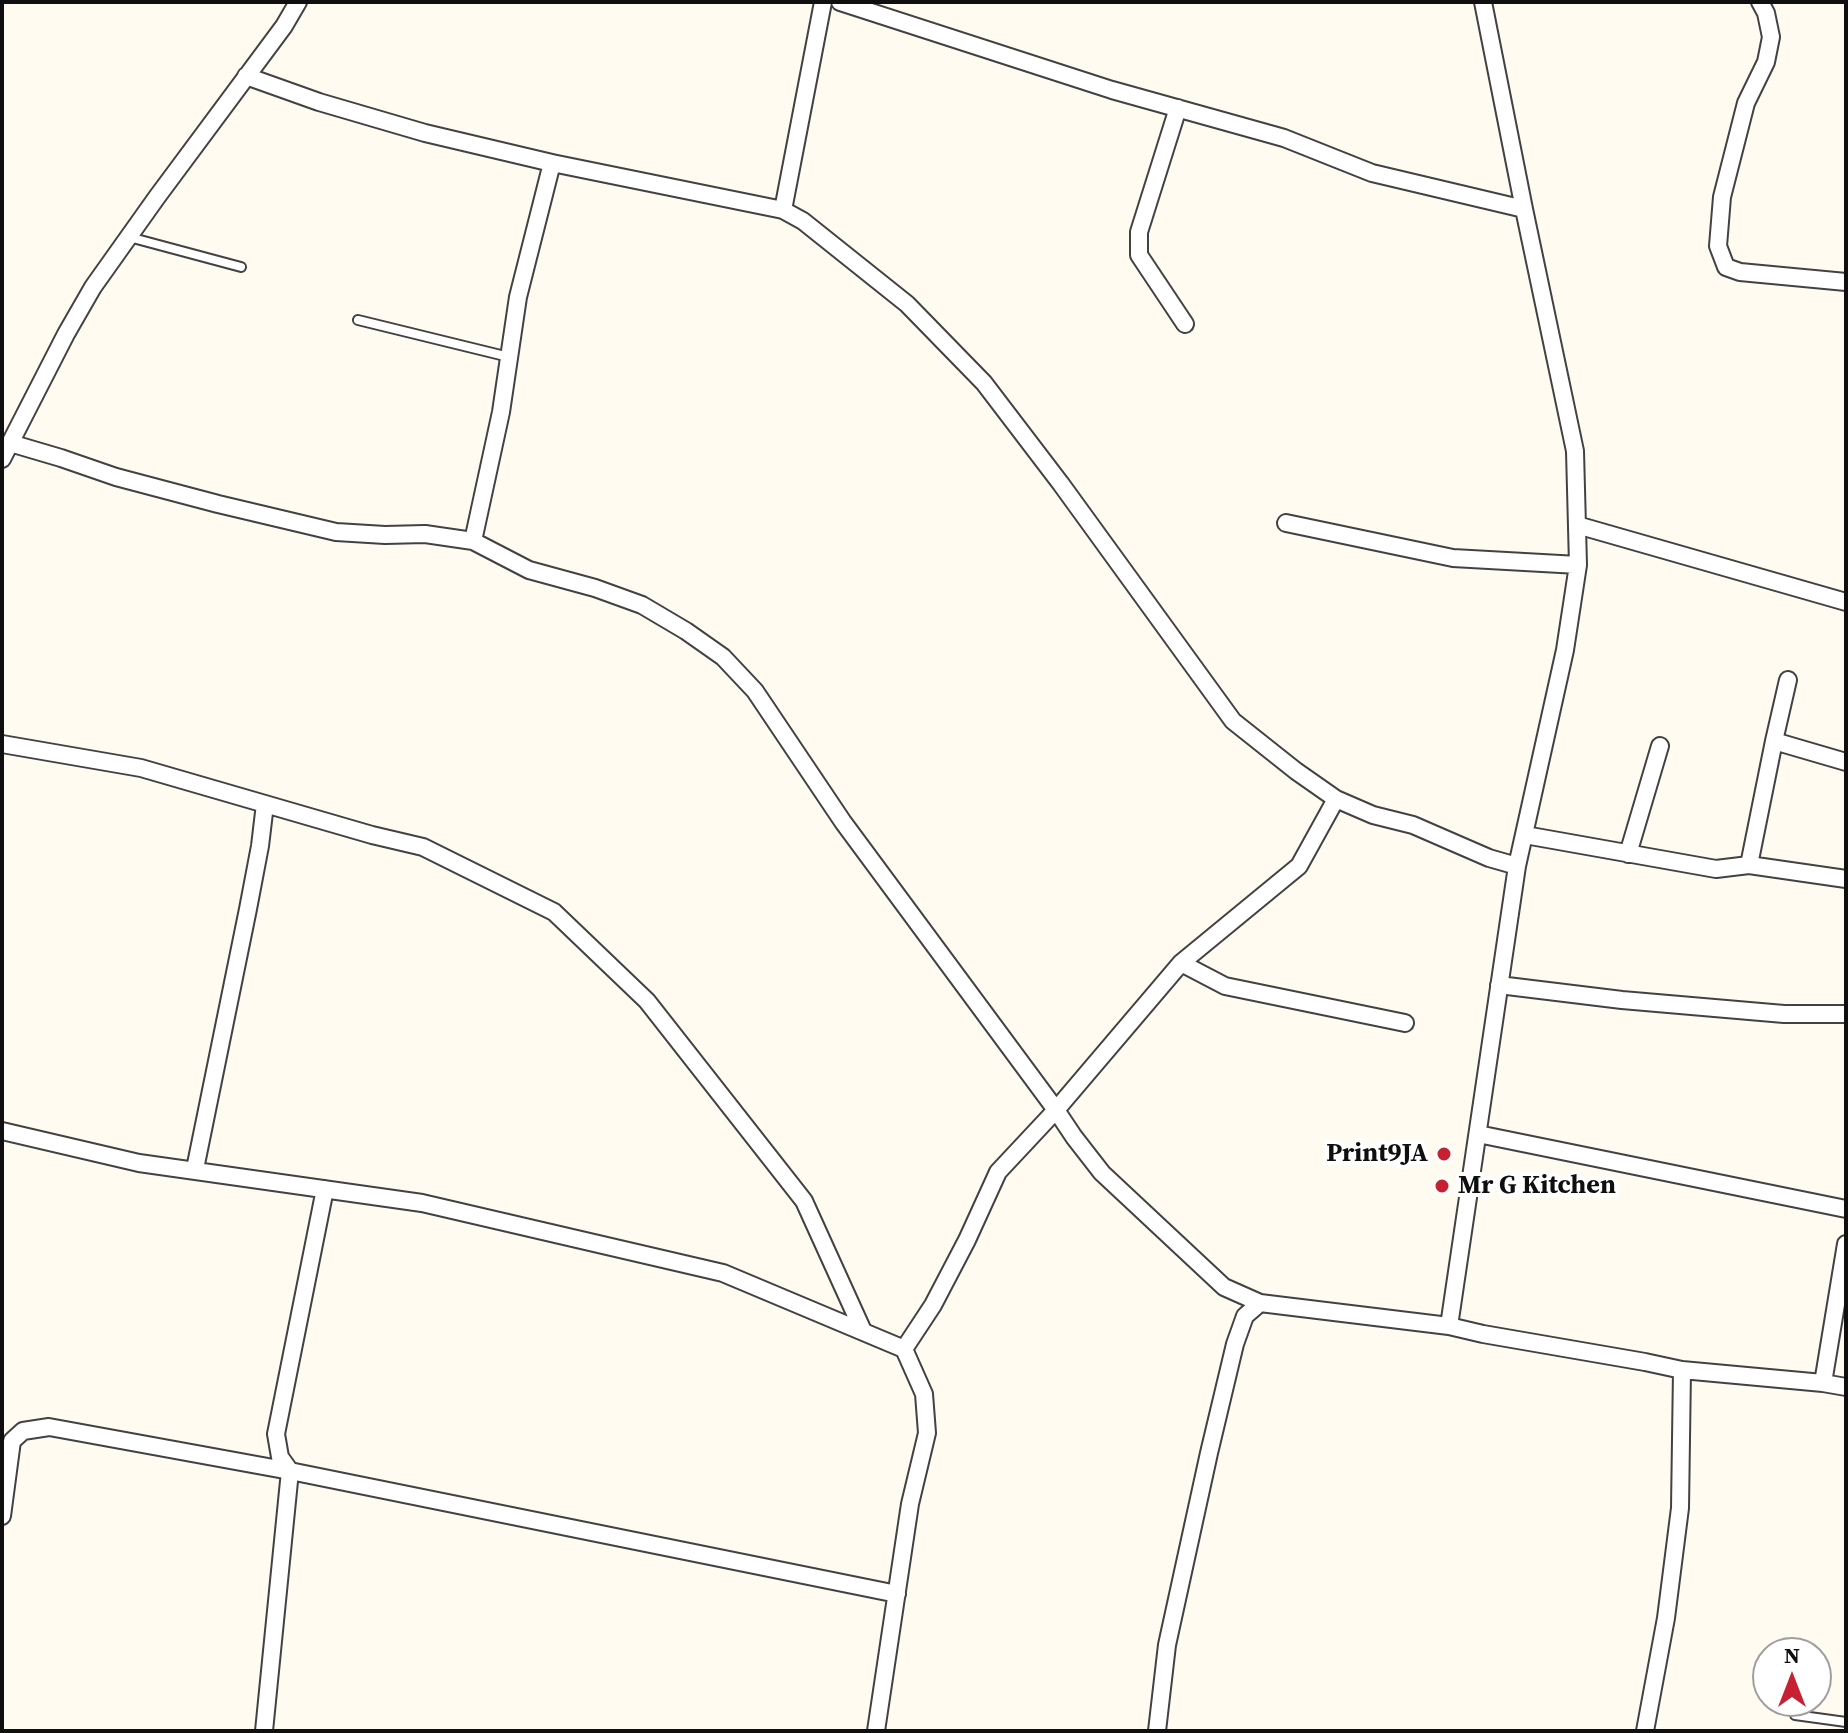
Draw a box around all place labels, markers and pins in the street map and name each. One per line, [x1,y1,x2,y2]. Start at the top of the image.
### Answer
place label: Print9JA [1326,1138,1428,1170]
marker: Print9JA [1435,1145,1453,1163]
place label: Mr G Kitchen [1458,1170,1616,1202]
marker: Mr G Kitchen [1433,1177,1451,1195]

